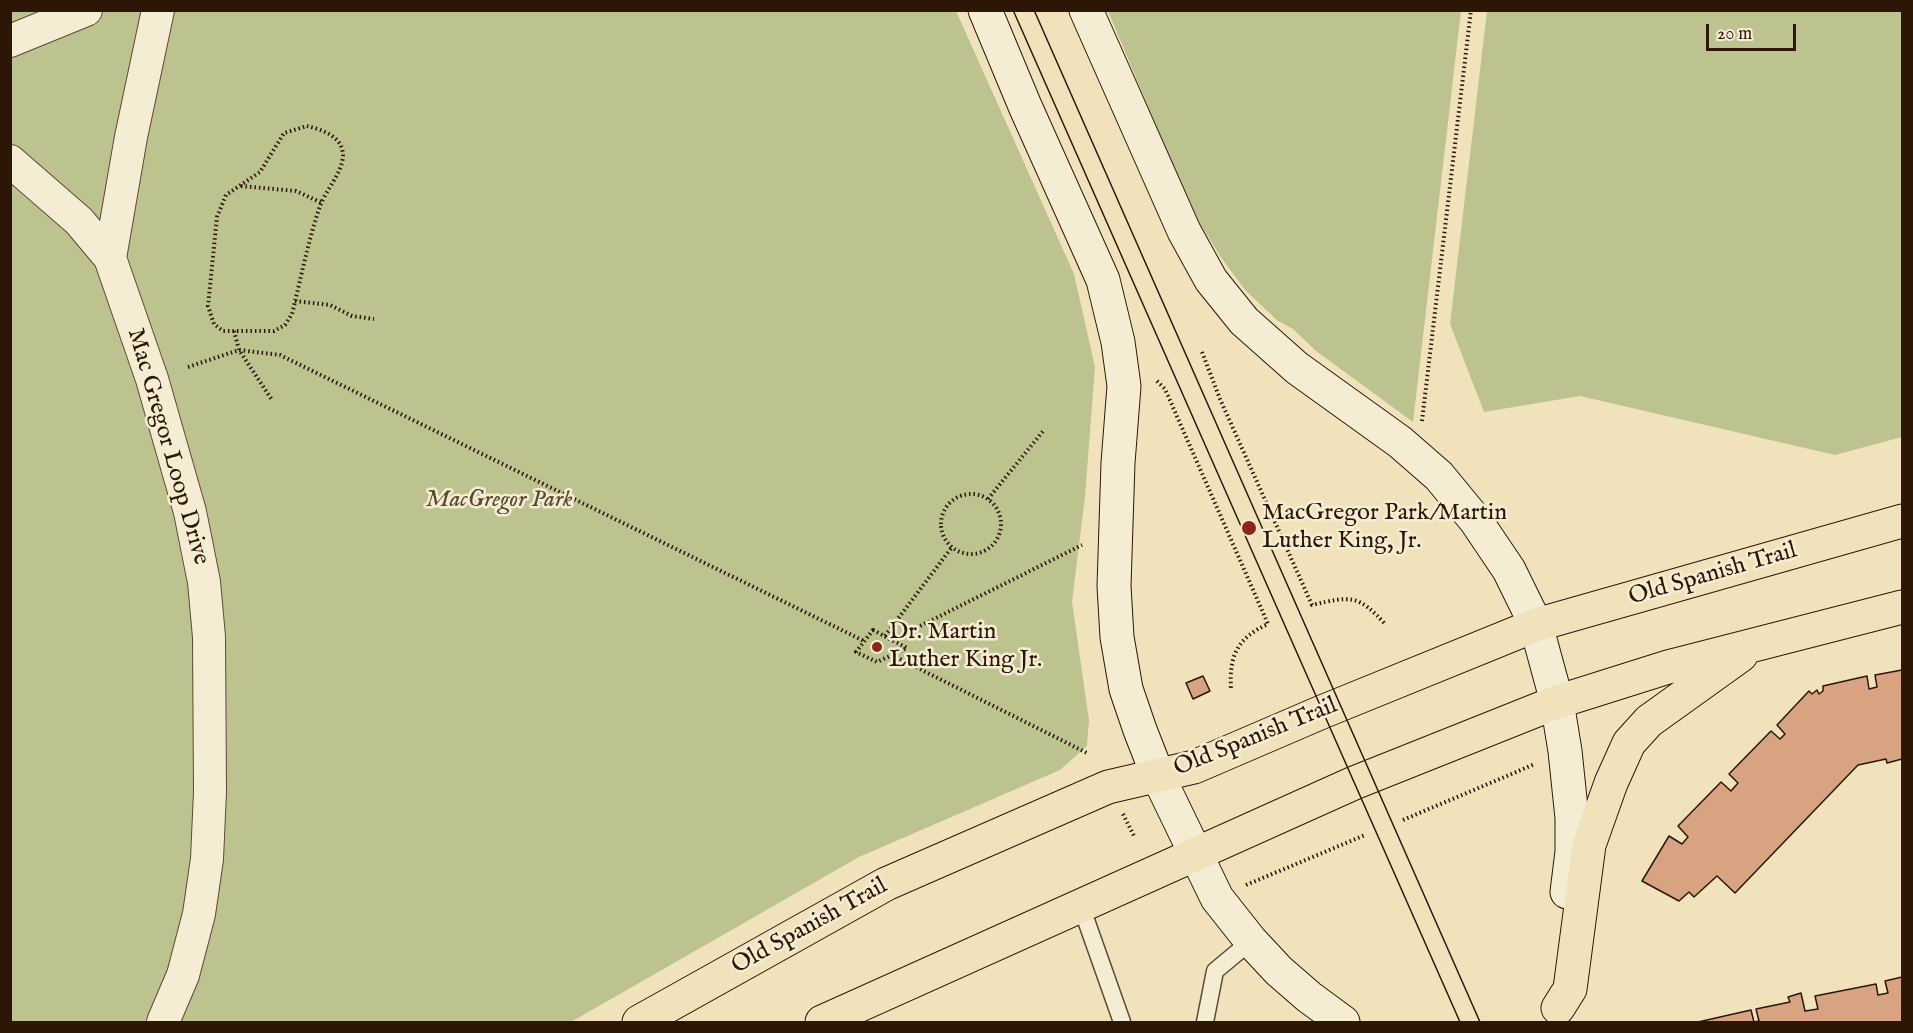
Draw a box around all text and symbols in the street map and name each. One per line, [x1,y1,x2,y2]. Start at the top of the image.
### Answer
scale bar [1709,12,1799,50]
text: 20 m [1717,23,1752,46]
street label: Mac Gregor Loop Drive [119,325,215,569]
park label: MacGregor Park [425,487,573,515]
place label: MacGregor Park/Martin Luther King, Jr. [1262,500,1507,556]
marker: MacGregor Park/Martin Luther King, Jr. [1240,519,1258,537]
street label: Old Spanish Trail [1626,537,1800,613]
place label: Dr. Martin Luther King Jr. [889,619,1042,675]
marker: Dr. Martin Luther King Jr. [870,640,884,654]
street label: Old Spanish Trail [1170,692,1342,784]
street label: Old Spanish Trail [727,872,893,982]

